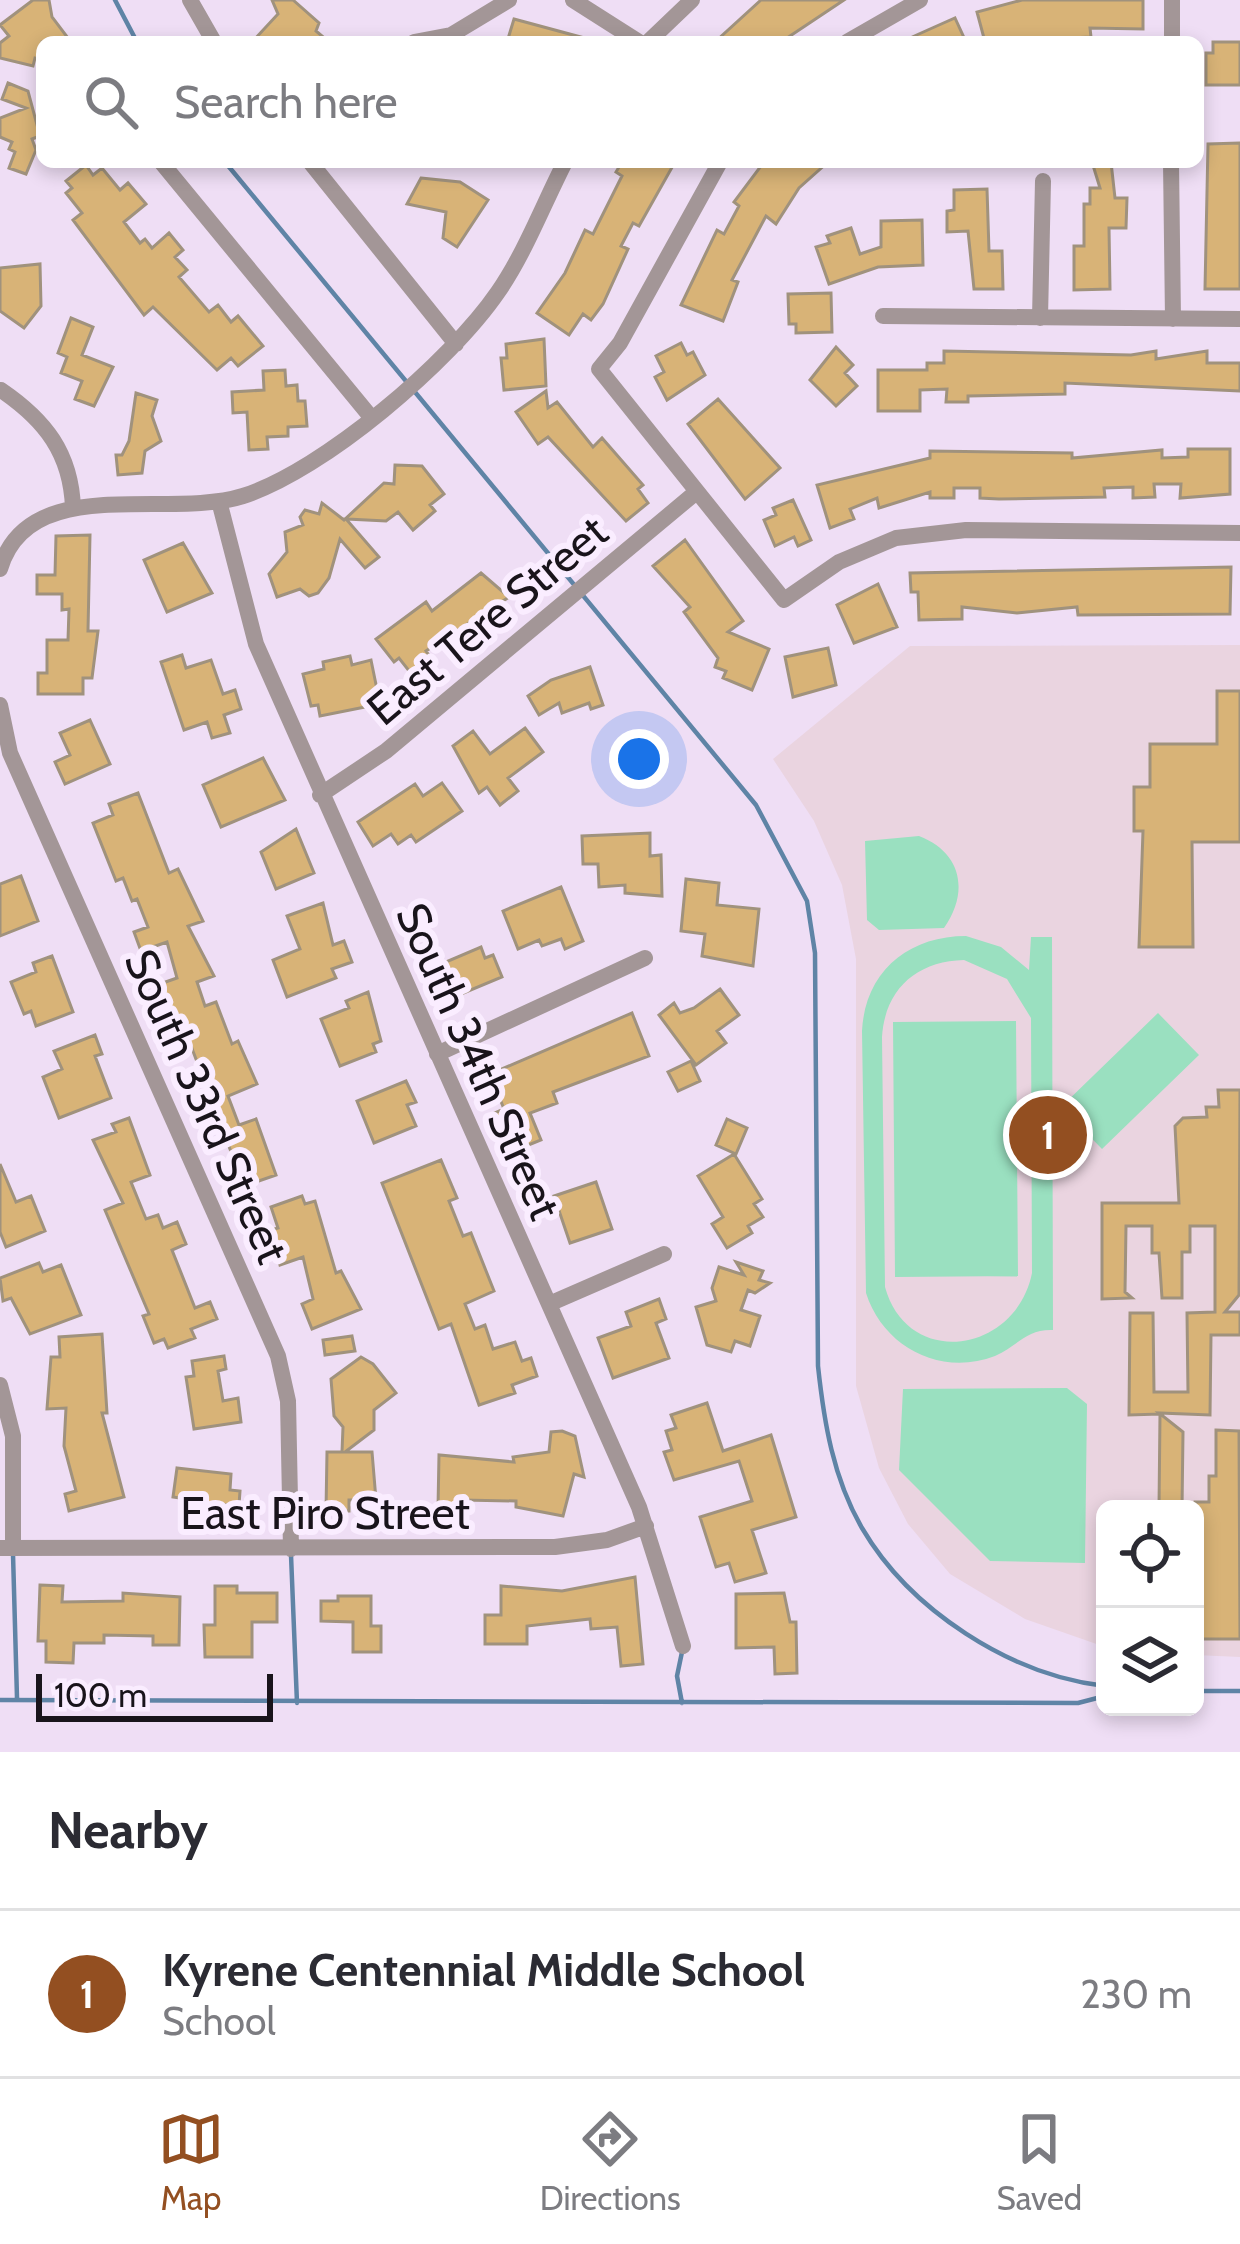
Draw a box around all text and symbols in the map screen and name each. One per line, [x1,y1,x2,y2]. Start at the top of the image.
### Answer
search box [36,36,1204,168]
icon: search [78,69,144,135]
text: Search here [174,75,398,129]
street label: East Tere Street [356,504,618,736]
your location [609,729,669,789]
street label: South 34th Street [385,895,573,1227]
street label: South 33rd Street [114,941,300,1271]
pin: 1 [1009,1090,1087,1180]
street label: East Piro Street [180,1486,470,1540]
map controls [1096,1500,1204,1716]
button: locate [1096,1500,1204,1608]
button: layers [1096,1608,1204,1716]
scale bar [36,1668,273,1721]
text: 100 m [54,1675,147,1715]
text: Nearby [48,1799,208,1861]
text: Kyrene Centennial Middle School [162,1943,805,1997]
text: 1 [80,1970,94,2018]
text: 230 m [1080,1970,1192,2018]
text: School [162,1997,276,2045]
tab: Map [158,2106,224,2218]
tab: Directions [540,2106,681,2218]
tab: Saved [996,2106,1082,2218]

